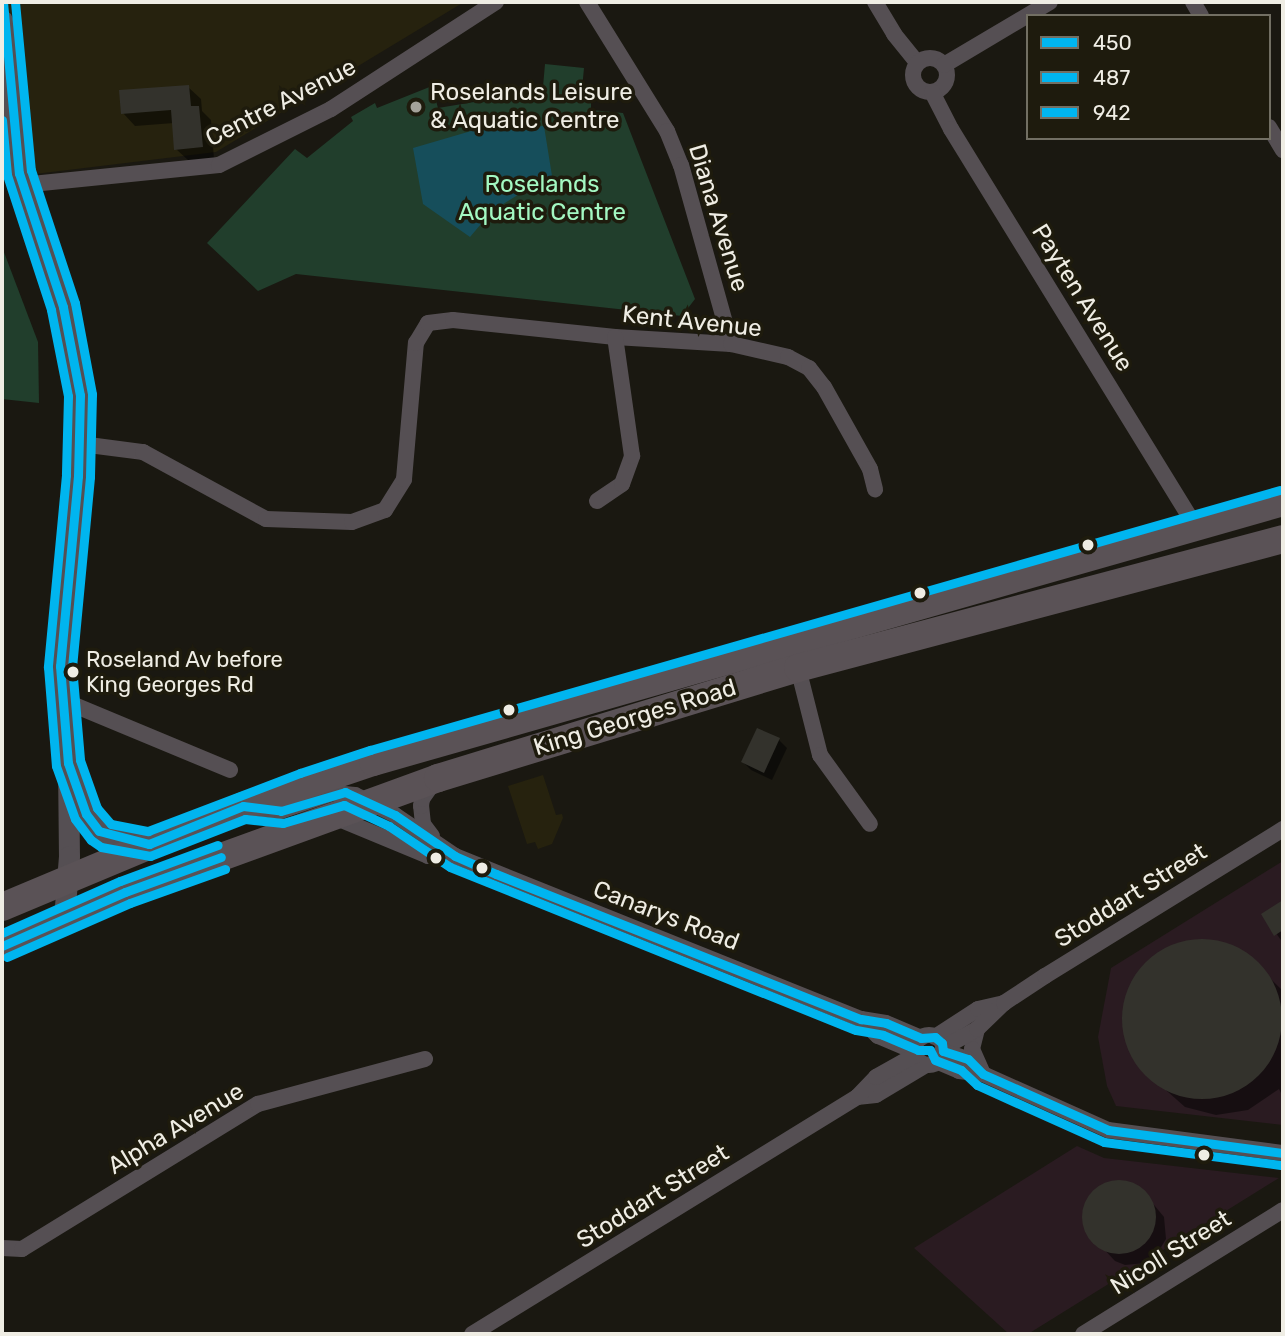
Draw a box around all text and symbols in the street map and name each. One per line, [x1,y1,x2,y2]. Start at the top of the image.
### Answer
legend [1026,14,1271,140]
text: 450 [1093,30,1132,55]
street label: Centre Avenue [201,53,361,153]
text: 487 [1093,65,1130,90]
place label: Roselands Leisure & Aquatic Centre [430,79,633,135]
marker: Roselands Leisure & Aquatic Centre [408,99,424,115]
text: 942 [1093,100,1131,125]
street label: Diana Avenue [682,140,754,296]
park label: Roselands Aquatic Centre [458,171,626,227]
street label: Payten Avenue [1025,219,1139,377]
street label: Kent Avenue [620,300,764,344]
unlabelled marker [1081,538,1095,552]
unlabelled marker [913,586,927,600]
place label: Roseland Av before King Georges Rd [86,646,284,698]
marker: Roseland Av before King Georges Rd [66,665,80,679]
street label: King Georges Road [530,674,740,762]
unlabelled marker [502,703,516,717]
street label: Stoddart Street [1050,838,1212,954]
unlabelled marker [429,851,443,865]
unlabelled marker [475,861,489,875]
street label: Canarys Road [589,875,743,957]
street label: Alpha Avenue [103,1077,249,1181]
street label: Stoddart Street [572,1139,734,1255]
unlabelled marker [1197,1148,1211,1162]
street label: Nicoll Street [1106,1205,1236,1301]

